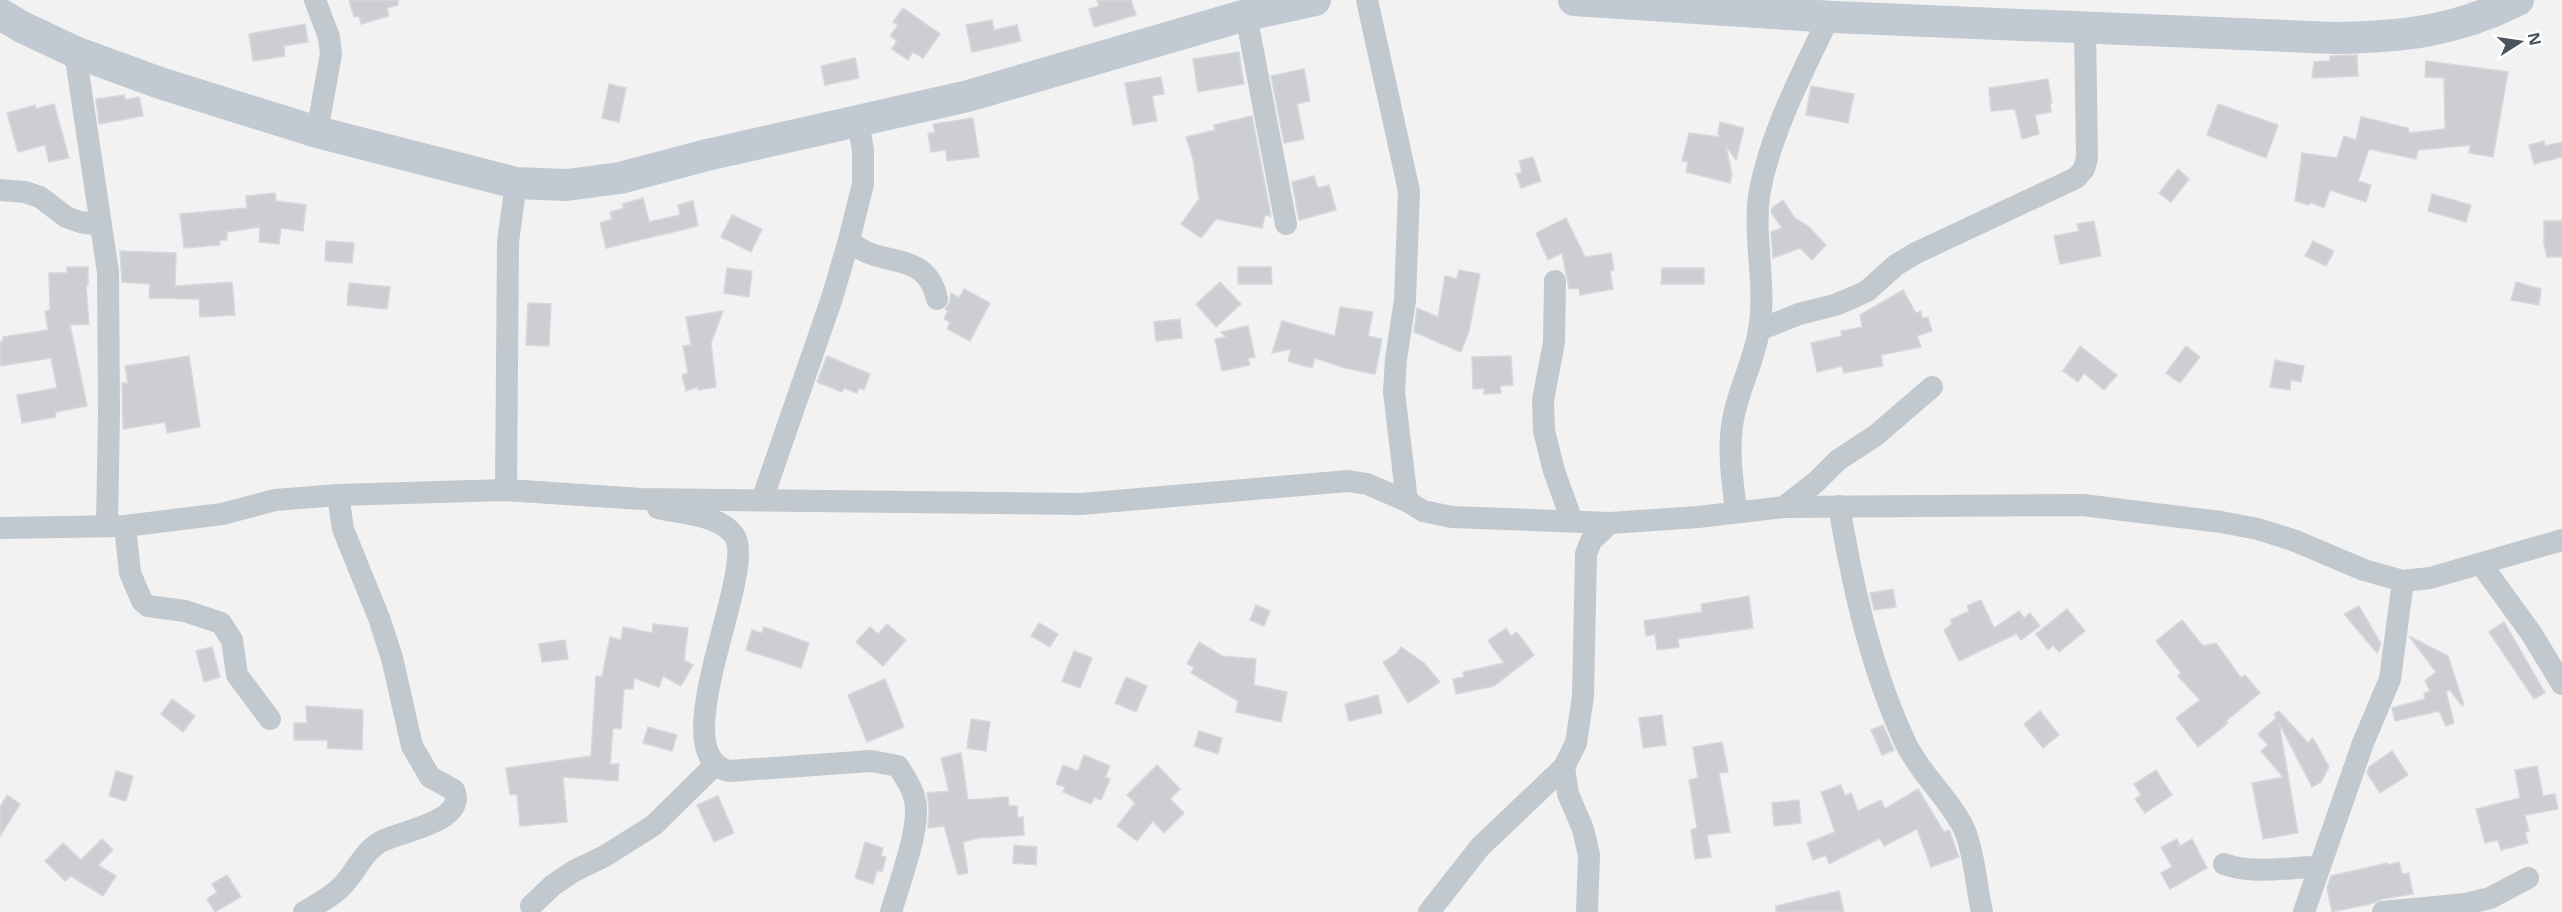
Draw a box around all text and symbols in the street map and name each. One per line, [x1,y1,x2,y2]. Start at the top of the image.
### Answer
north arrow [2490,12,2550,72]
text: N [2523,30,2547,48]

